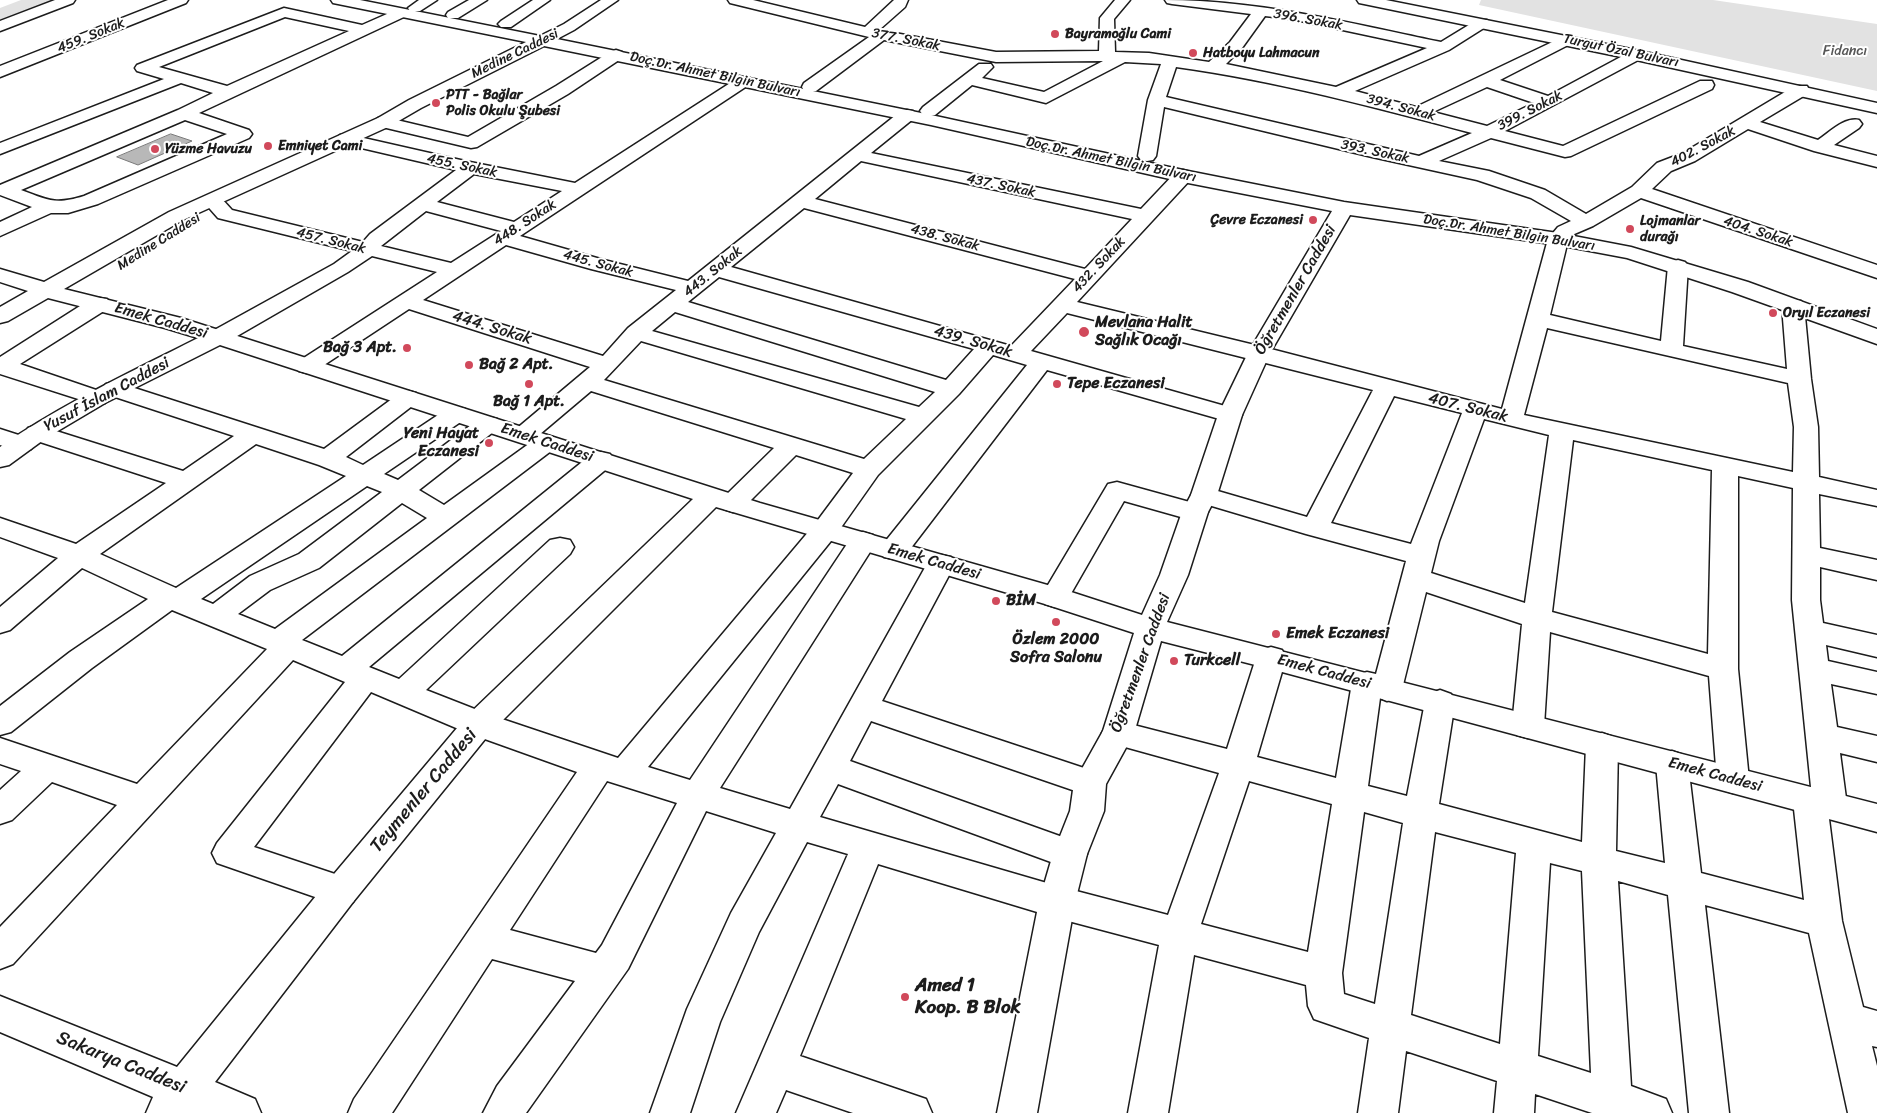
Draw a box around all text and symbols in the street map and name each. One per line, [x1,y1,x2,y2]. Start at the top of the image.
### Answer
street label: 396. Sokak [1272,6,1344,34]
street label: 459. Sokak [55,15,127,57]
street label: 377. Sokak [870,25,942,55]
street label: Medine Caddesi [469,26,561,82]
place label: Bayramoğlu Cami [1065,26,1171,42]
marker: Bayramoğlu Cami [1049,28,1061,40]
street label: Turgut Özal Bulvarı [1562,31,1680,71]
park label: Fidancı [1823,43,1867,59]
place label: Hatboyu Lahmacun [1203,45,1320,61]
marker: Hatboyu Lahmacun [1187,47,1199,59]
street label: Doç.Dr. Ahmet Bilgin Bulvarı [628,49,802,101]
place label: PTT - Bağlar Polis Okulu Şubesi [446,87,560,120]
street label: 399. Sokak [1495,88,1565,134]
street label: 394. Sokak [1365,91,1437,125]
marker: PTT - Bağlar Polis Okulu Şubesi [430,97,442,109]
street label: 402. Sokak [1668,123,1738,171]
street label: Doç.Dr. Ahmet Bilgin Bulvarı [1024,134,1198,186]
street label: 393. Sokak [1339,137,1411,167]
place label: Emniyet Cami [278,138,362,154]
marker: Emniyet Cami [262,140,274,152]
place label: Yüzme Havuzu [165,141,252,157]
marker: Yüzme Havuzu [149,143,161,155]
street label: 455. Sokak [425,150,499,182]
street label: 437. Sokak [965,170,1037,202]
street label: 448. Sokak [490,196,560,250]
street label: Medine Caddesi [114,210,204,274]
street label: Doç.Dr. Ahmet Bilgin Bulvarı [1422,211,1596,255]
place label: Çevre Eczanesi [1210,212,1303,228]
place label: Lojmanlar durağı [1640,213,1700,246]
street label: 404. Sokak [1721,213,1795,251]
marker: Çevre Eczanesi [1307,214,1319,226]
street label: 438. Sokak [909,221,981,255]
street label: Öğretmenler Caddesi [1251,222,1341,358]
marker: Lojmanlar durağı [1624,223,1636,235]
street label: 457. Sokak [295,224,367,258]
street label: 432. Sokak [1069,234,1129,296]
street label: 443. Sokak [680,243,746,301]
street label: 445. Sokak [561,247,635,281]
street label: Emek Caddesi [112,299,210,343]
place label: Oryıl Eczanesi [1783,305,1870,321]
street label: 444. Sokak [450,307,534,349]
marker: Oryıl Eczanesi [1767,307,1779,319]
place label: Mevlana Halit Sağlık Ocağı [1095,313,1193,351]
street label: 439. Sokak [932,322,1014,362]
marker: Mevlana Halit Sağlık Ocağı [1077,325,1091,339]
place label: Bağ 3 Apt. [323,338,397,358]
marker: Bağ 3 Apt. [401,342,413,354]
street label: Yusuf İslam Caddesi [41,354,173,436]
place label: Bağ 2 Apt. [479,355,554,375]
marker: Bağ 2 Apt. [463,359,475,371]
place label: Tepe Eczanesi [1067,374,1165,394]
marker: Bağ 1 Apt. [523,378,535,390]
marker: Tepe Eczanesi [1051,378,1063,390]
street label: 407. Sokak [1426,389,1510,427]
place label: Bağ 1 Apt. [493,392,565,412]
street label: Emek Caddesi [498,419,596,467]
place label: Yeni Hayat Eczanesi [404,424,479,462]
marker: Yeni Hayat Eczanesi [483,437,495,449]
street label: Emek Caddesi [885,540,983,584]
place label: BİM [1006,591,1036,611]
street label: Öğretmenler Caddesi [1107,591,1175,735]
marker: BİM [990,595,1002,607]
marker: Özlem 2000 Sofra Salonu [1050,616,1062,628]
place label: Emek Eczanesi [1286,624,1389,644]
marker: Emek Eczanesi [1270,628,1282,640]
place label: Özlem 2000 Sofra Salonu [1010,630,1102,668]
street label: Emek Caddesi [1275,650,1373,694]
place label: Turkcell [1184,651,1240,671]
marker: Turkcell [1168,655,1180,667]
street label: Teymenler Caddesi [366,724,482,858]
street label: Emek Caddesi [1666,753,1764,797]
place label: Amed 1 Koop. B Blok [915,975,1021,1019]
marker: Amed 1 Koop. B Blok [899,991,911,1003]
street label: Sakarya Caddesi [53,1027,189,1099]

